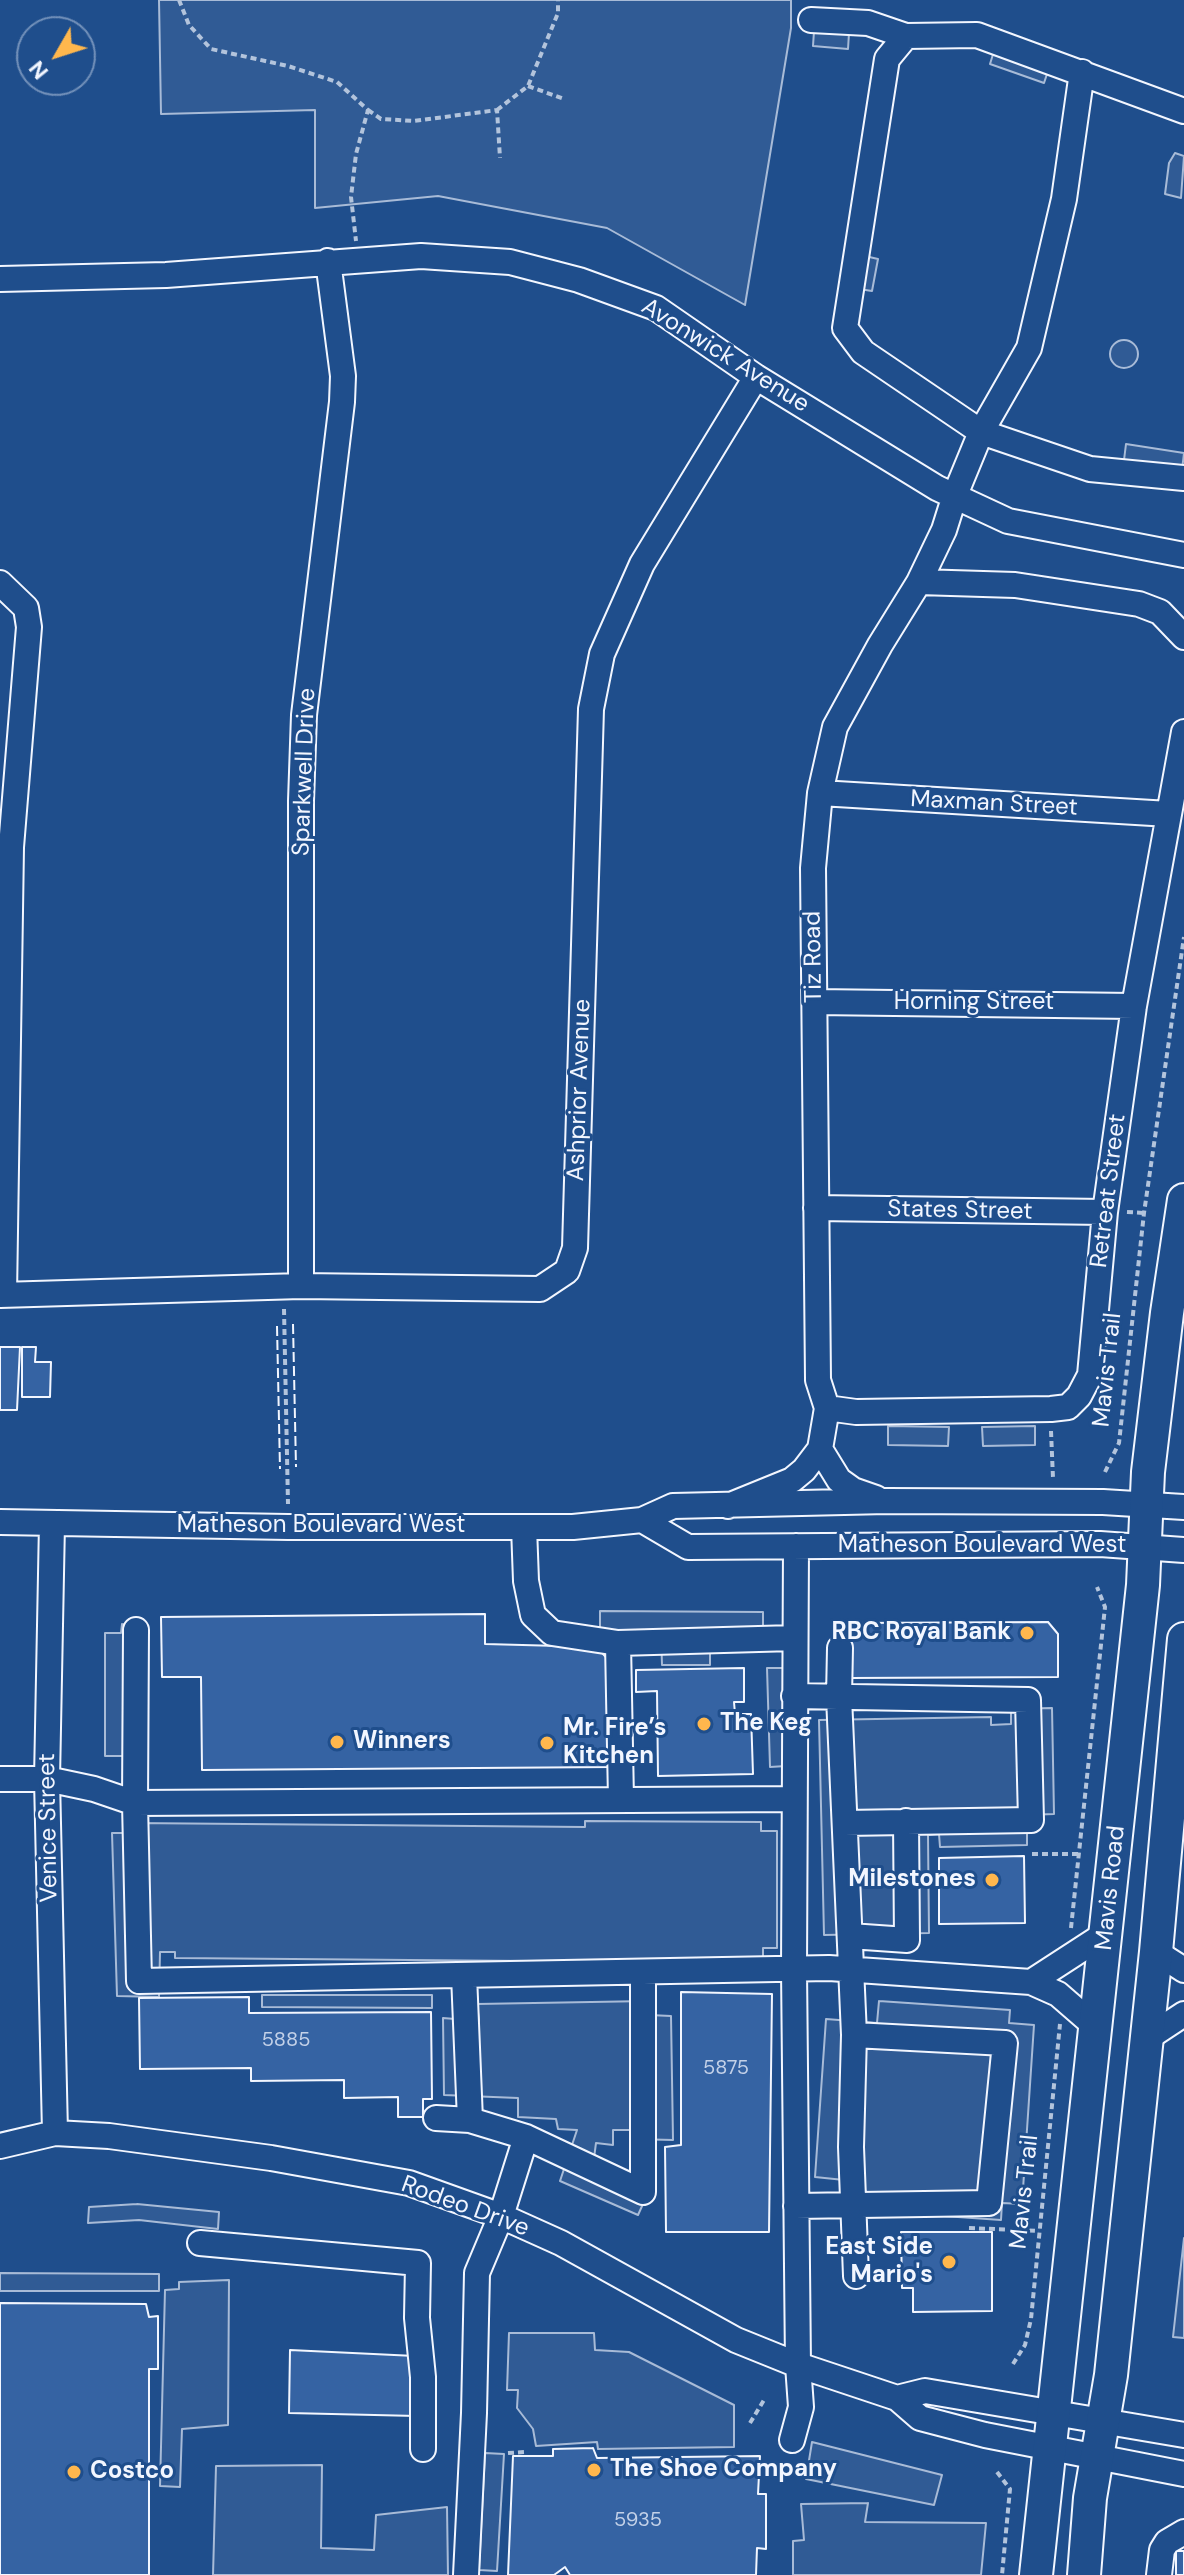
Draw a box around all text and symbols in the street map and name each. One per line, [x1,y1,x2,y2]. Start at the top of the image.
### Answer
north arrow [16,16,96,96]
text: N [22,55,55,86]
street label: Avonwick Avenue [636,293,814,419]
street label: Sparkwell Drive [288,687,322,857]
street label: Maxman Street [909,785,1079,823]
street label: Tiz Road [799,911,829,1003]
street label: Horning Street [894,989,1054,1017]
street label: Ashprior Avenue [562,998,598,1182]
street label: Retreat Street [1085,1112,1133,1270]
street label: States Street [887,1195,1033,1227]
street label: Mavis Trail [1088,1311,1128,1429]
street label: Matheson Boulevard West [177,1512,465,1540]
street label: Matheson Boulevard West [838,1532,1126,1560]
place label: RBC Royal Bank [832,1619,1011,1647]
marker: RBC Royal Bank [1018,1624,1036,1642]
place label: The Keg [720,1710,812,1738]
place label: Mr. Fire’s Kitchen [563,1715,666,1771]
marker: The Keg [695,1715,713,1733]
place label: Winners [353,1728,451,1756]
marker: Winners [328,1733,346,1751]
marker: Mr. Fire’s Kitchen [538,1734,556,1752]
street label: Venice Street [33,1753,65,1903]
street label: Mavis Road [1090,1824,1132,1952]
place label: Milestones [848,1866,976,1894]
marker: Milestones [983,1871,1001,1889]
house number: 5885 [262,2029,310,2053]
house number: 5875 [703,2057,749,2081]
street label: Mavis Trail [1005,2133,1045,2251]
street label: Rodeo Drive [397,2171,533,2243]
place label: East Side Mario's [825,2234,933,2290]
marker: East Side Mario's [940,2253,958,2271]
place label: The Shoe Company [610,2456,837,2484]
place label: Costco [90,2458,174,2486]
marker: The Shoe Company [585,2461,603,2479]
marker: Costco [65,2463,83,2481]
house number: 5935 [614,2509,662,2533]

